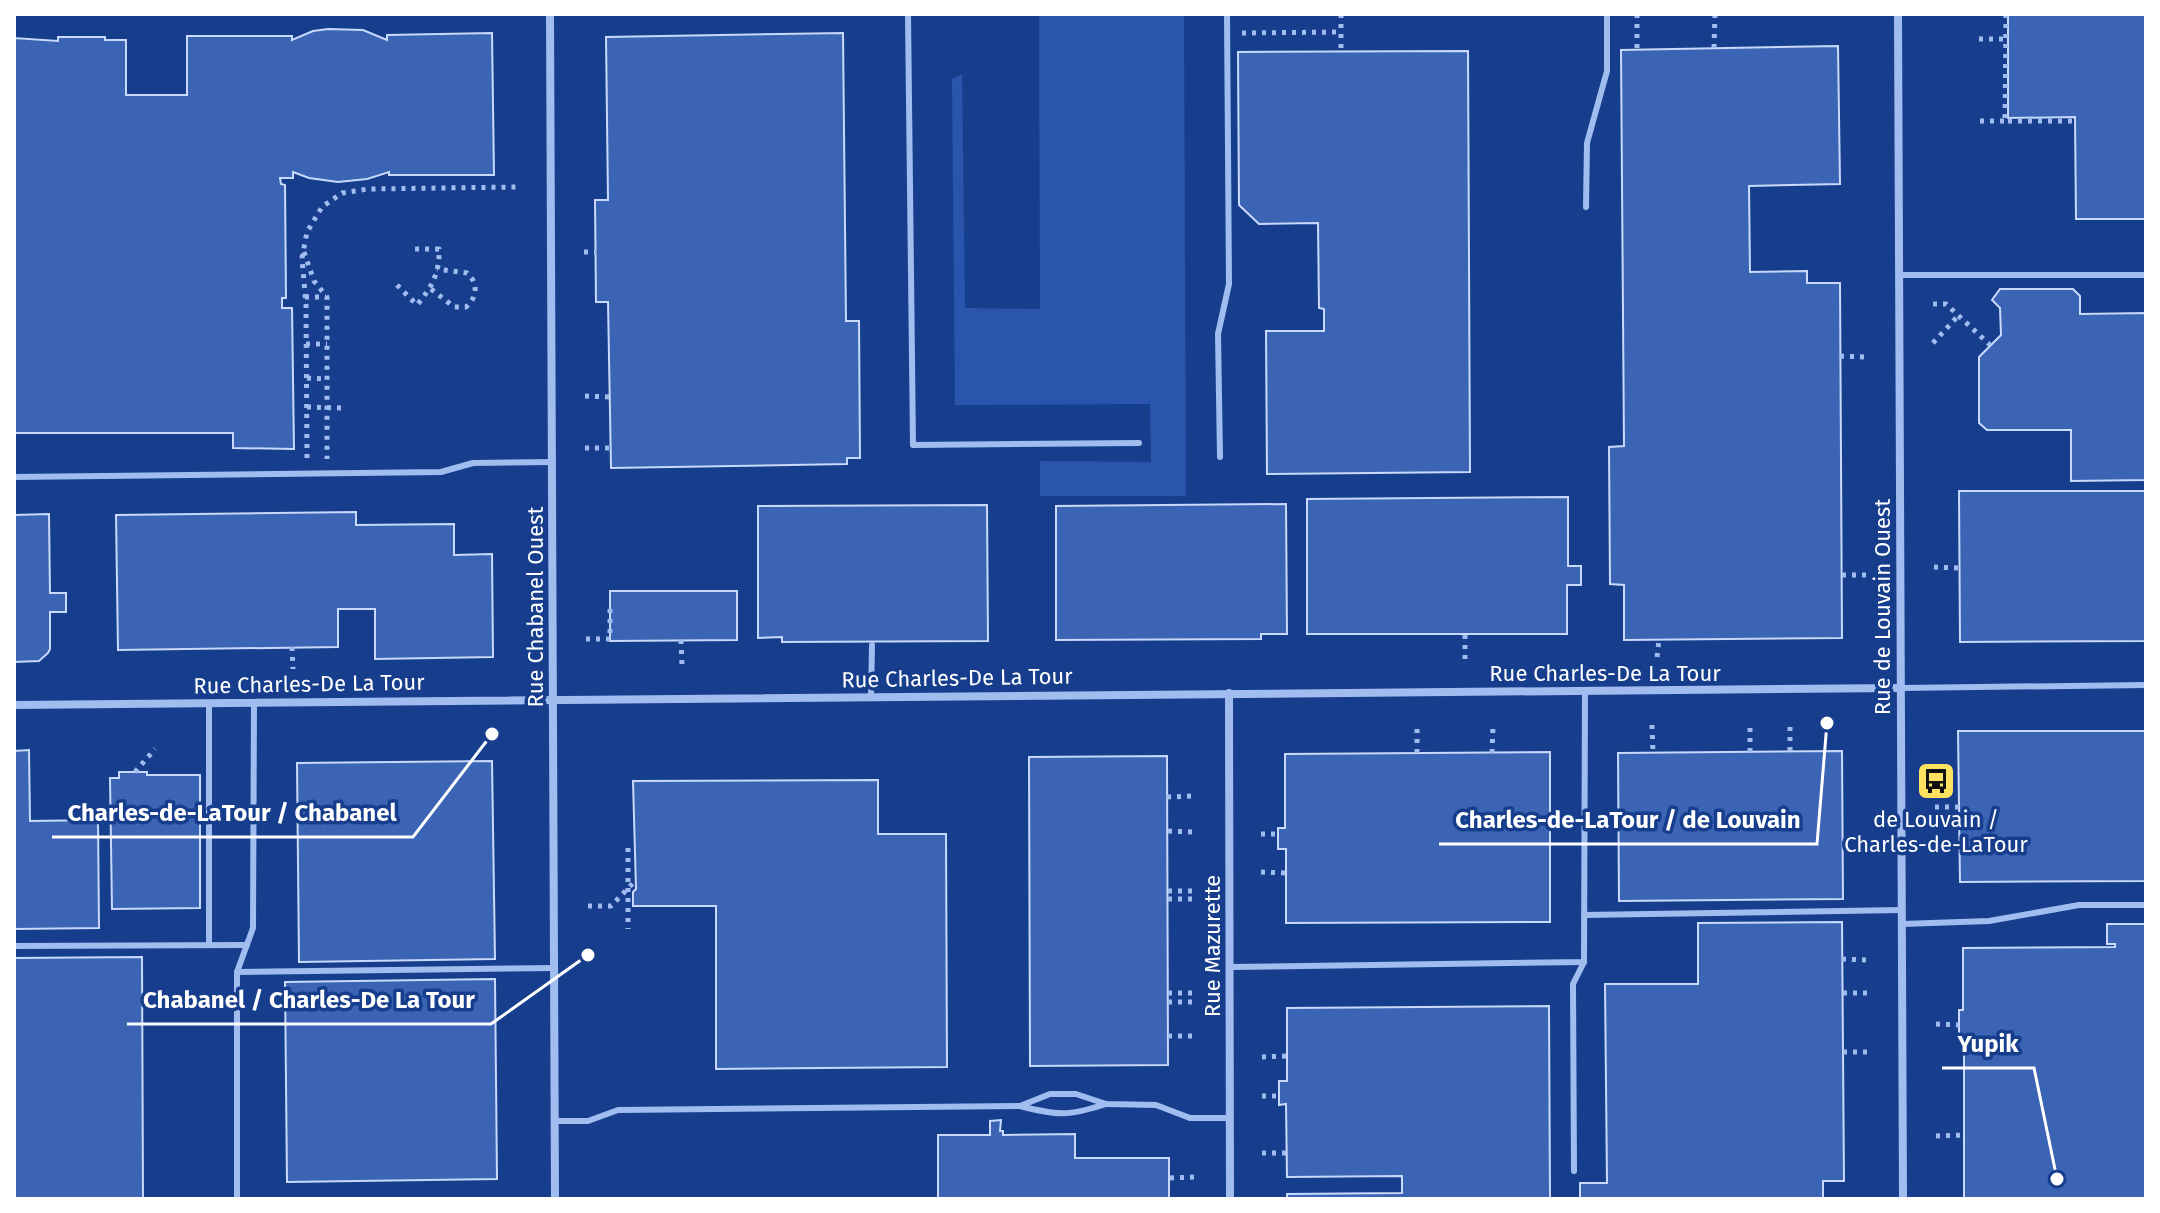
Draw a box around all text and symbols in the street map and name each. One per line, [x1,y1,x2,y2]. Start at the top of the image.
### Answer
street label: Rue de Louvain Ouest [1869,499,1896,715]
street label: Rue Chabanel Ouest [522,506,549,708]
street label: Rue Charles-De La Tour [1489,660,1721,687]
street label: Rue Charles-De La Tour [841,662,1073,694]
street label: Rue Charles-De La Tour [193,668,425,700]
bus stop icon: de Louvain / Charles-de-LaTour [1915,760,1957,802]
callout: Charles-de-LaTour / Chabanel [52,789,413,837]
callout: Charles-de-LaTour / de Louvain [1439,796,1817,844]
text: Charles-de-LaTour / Chabanel [67,799,397,827]
text: Charles-de-LaTour / de Louvain [1455,806,1801,834]
place label: de Louvain / Charles-de-LaTour [1844,806,2028,858]
street label: Rue Mazurette [1199,875,1226,1017]
callout: Chabanel / Charles-De La Tour [127,976,491,1024]
text: Chabanel / Charles-De La Tour [143,986,475,1014]
callout: Yupik [1942,1020,2034,1068]
text: Yupik [1957,1030,2019,1058]

